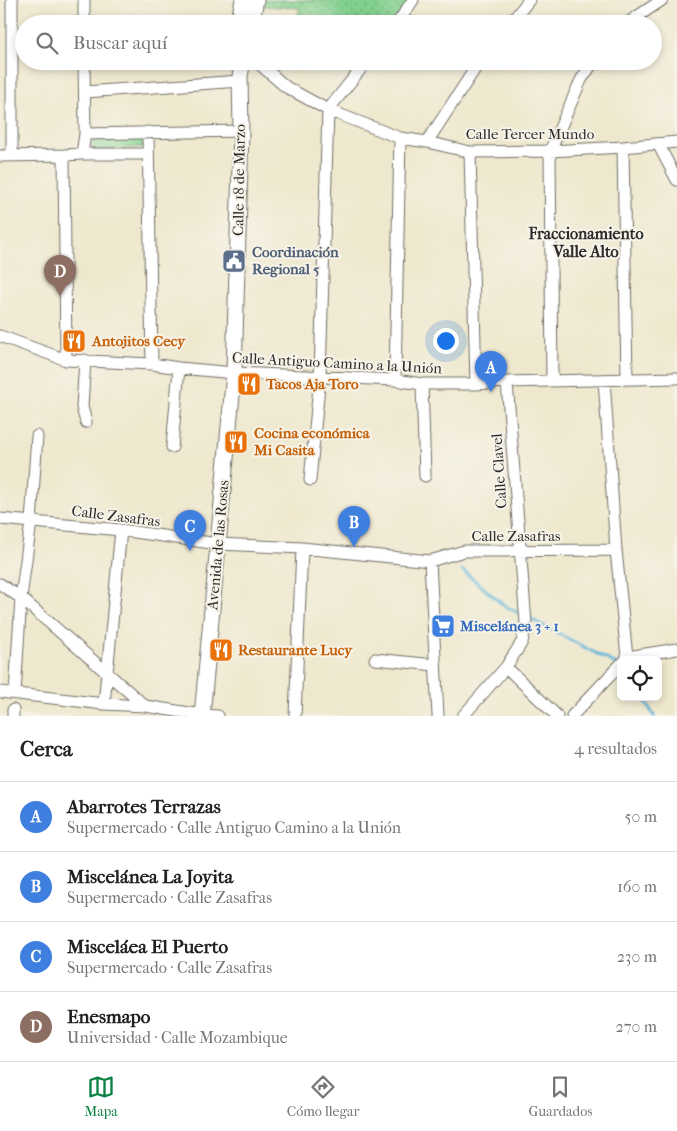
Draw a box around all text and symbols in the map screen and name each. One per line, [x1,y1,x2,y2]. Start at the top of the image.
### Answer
search box [15,15,662,70]
icon: search [33,29,61,57]
text: Buscar aquí [73,32,167,54]
street label: Calle 18 de Marzo [229,123,249,236]
street label: Calle Tercer Mundo [466,125,595,143]
district label: Fraccionamiento Valle Alto [527,224,644,261]
place label: Coordinación Regional 5 [252,243,339,278]
public building icon: Coordinación Regional 5 [221,248,247,274]
pin: D [44,255,76,296]
restaurant icon: Antojitos Cecy [61,328,87,354]
your location [433,328,459,354]
place label: Antojitos Cecy [91,332,186,350]
street label: Calle Antiguo Camino a la Unión [232,349,443,378]
pin: A [475,351,507,392]
restaurant icon: Tacos Aja Toro [236,371,262,397]
place label: Tacos Aja Toro [265,375,359,393]
place label: Cocina económica Mi Casita [253,424,371,459]
restaurant icon: Cocina económica Mi Casita [223,429,249,455]
street label: Calle Clavel [487,433,511,509]
street label: Avenida de las Rosas [203,479,233,612]
street label: Calle Zasafras [71,502,162,530]
pin: B [338,506,370,547]
pin: C [174,510,206,551]
street label: Calle Zasafras [471,527,561,545]
supermarket icon: Miscelánea 3 + 1 [430,613,456,639]
place label: Miscelánea 3 + 1 [459,617,559,635]
restaurant icon: Restaurante Lucy [208,637,234,663]
place label: Restaurante Lucy [238,641,353,659]
map controls [617,656,662,701]
button: locate [617,656,662,701]
text: Cerca [20,737,72,761]
text: 4 resultados [574,739,657,758]
text: Abarrotes Terrazas [67,796,221,818]
text: A [31,807,41,826]
text: 50 m [625,807,657,826]
text: Supermercado · Calle Antiguo Camino a la Unión [67,818,401,837]
text: Miscelánea La Joyita [67,866,233,888]
text: B [31,877,41,896]
text: 160 m [617,877,657,896]
text: Supermercado · Calle Zasafras [67,888,272,907]
text: Misceláea El Puerto [67,936,228,958]
text: C [31,947,41,966]
text: 230 m [617,947,657,966]
text: Supermercado · Calle Zasafras [67,958,272,977]
text: Enesmapo [67,1006,150,1028]
text: D [30,1017,42,1036]
text: 270 m [616,1017,657,1036]
text: Universidad · Calle Mozambique [67,1028,288,1047]
tab: Mapa [84,1073,118,1120]
tab: Cómo llegar [287,1073,359,1120]
tab: Guardados [528,1073,593,1120]

